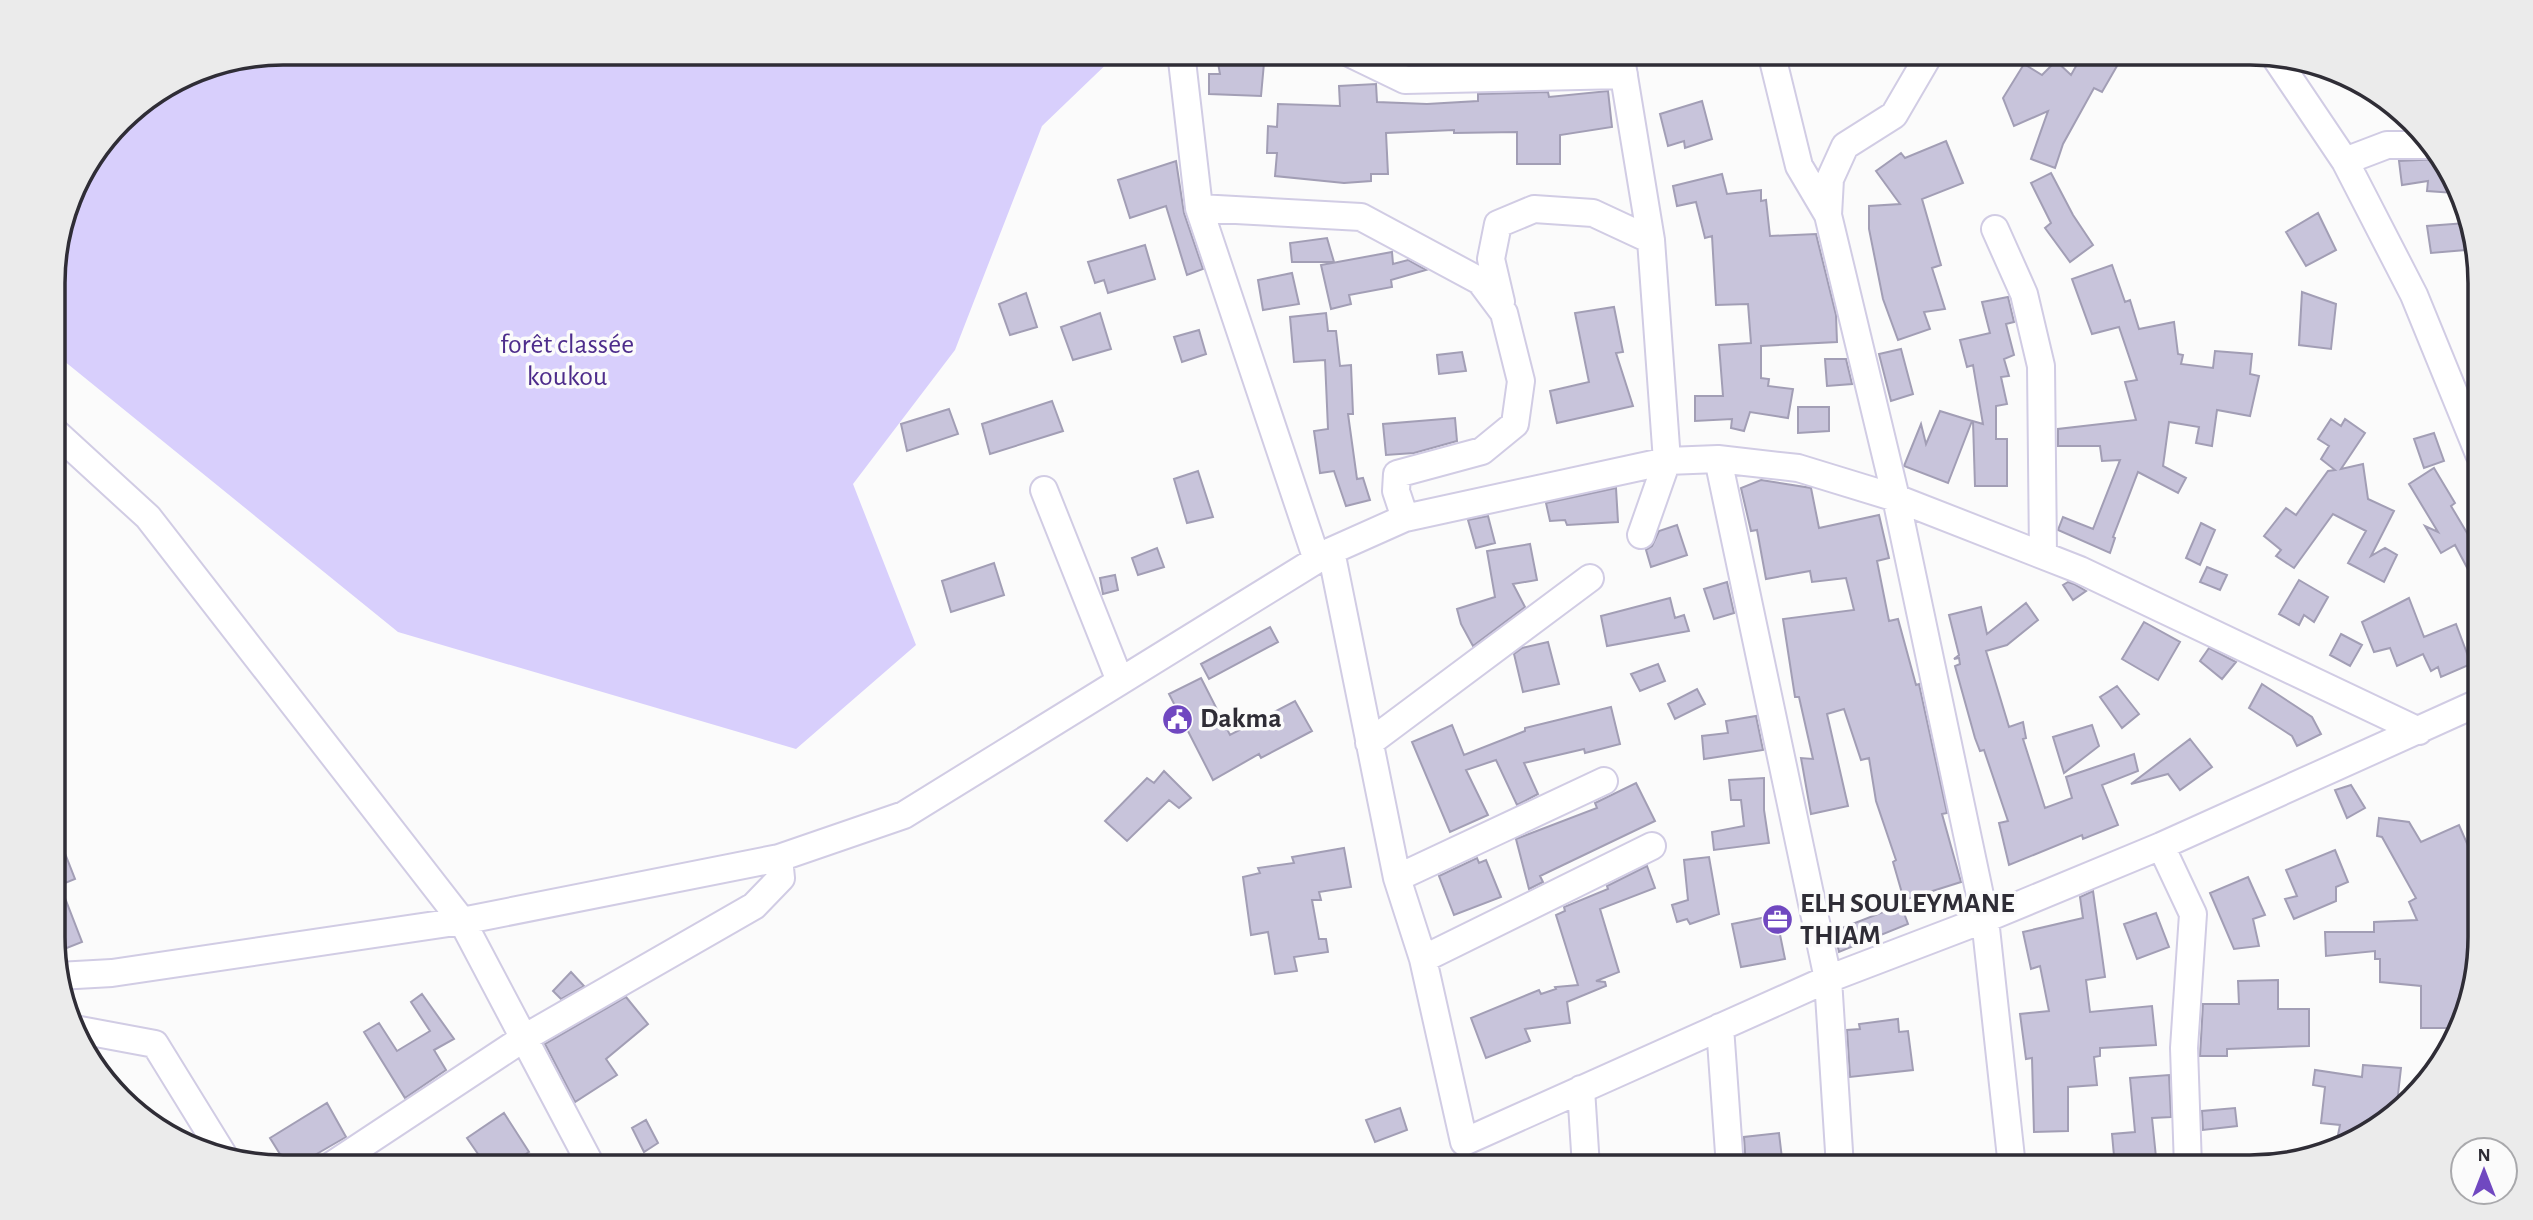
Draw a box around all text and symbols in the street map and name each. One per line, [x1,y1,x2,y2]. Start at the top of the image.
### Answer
park label: forêt classée koukou [500,331,634,391]
public building icon: Dakma [1160,702,1194,736]
place label: Dakma [1200,705,1282,733]
place label: ELH SOULEYMANE THIAM [1800,890,2014,950]
office icon: ELH SOULEYMANE THIAM [1760,903,1794,937]
north arrow [2449,1136,2519,1206]
text: N [2477,1146,2491,1165]

